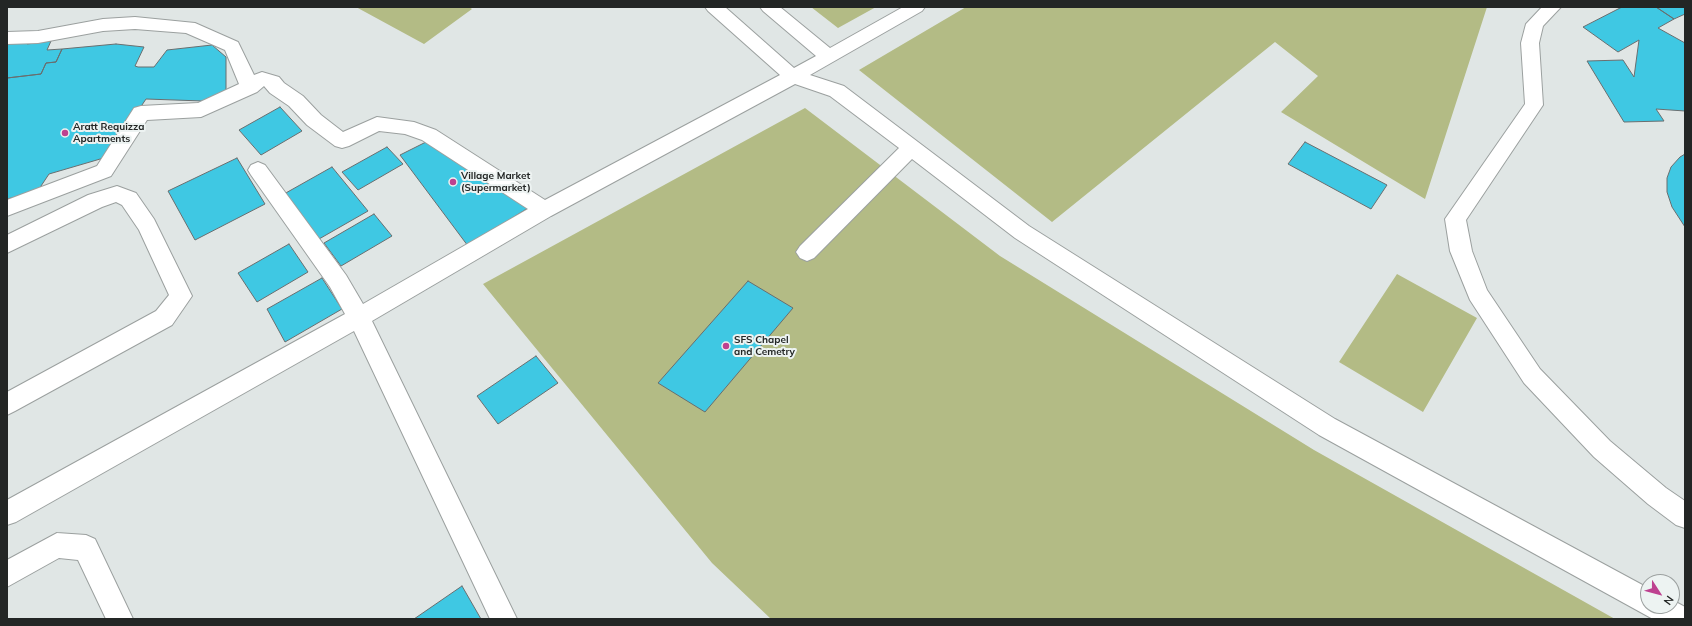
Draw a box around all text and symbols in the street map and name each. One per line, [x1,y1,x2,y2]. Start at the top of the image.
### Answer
place label: Aratt Requizza Apartments [73,121,144,144]
marker: Aratt Requizza Apartments [60,128,70,138]
place label: Village Market (Supermarket) [461,170,531,194]
marker: Village Market (Supermarket) [448,177,458,187]
place label: SFS Chapel and Cemetry [734,334,795,358]
marker: SFS Chapel and Cemetry [721,341,731,351]
north arrow [1640,574,1680,614]
text: N [1661,593,1677,608]

